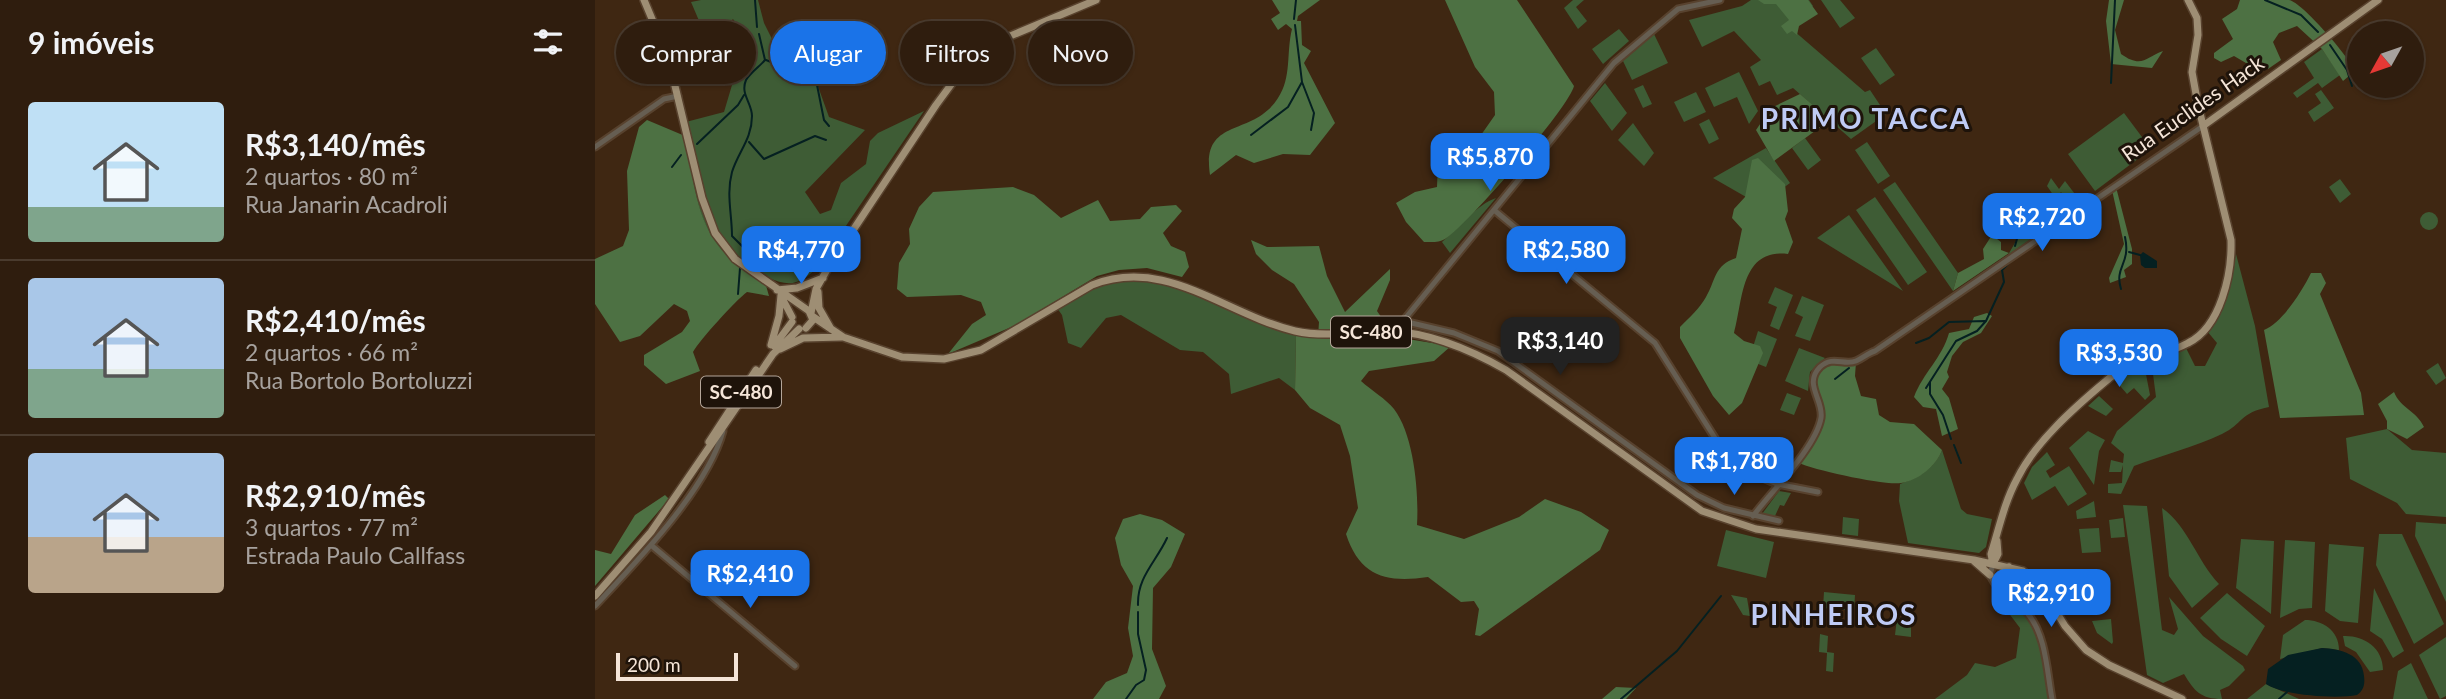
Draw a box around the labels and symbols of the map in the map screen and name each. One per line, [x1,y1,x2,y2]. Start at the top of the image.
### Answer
north arrow [2347,21,2424,98]
street label: Rua Euclides Hack [2116,49,2268,166]
district label: PRIMO TACCA [1761,101,1971,135]
pin: R$5,870 [1425,134,1555,193]
pin: R$2,720 [1977,194,2107,253]
pin: R$4,770 [736,226,866,286]
pin: R$2,580 [1501,226,1631,286]
road number: SC-480 [1331,316,1411,348]
pin: R$3,140 [1495,318,1625,377]
pin: R$3,530 [2054,330,2184,389]
road number: SC-480 [701,376,781,408]
pin: R$1,780 [1669,438,1799,497]
pin: R$2,410 [685,550,815,610]
pin: R$2,910 [1986,570,2116,629]
district label: PINHEIROS [1751,597,1917,631]
scale bar [616,650,739,682]

